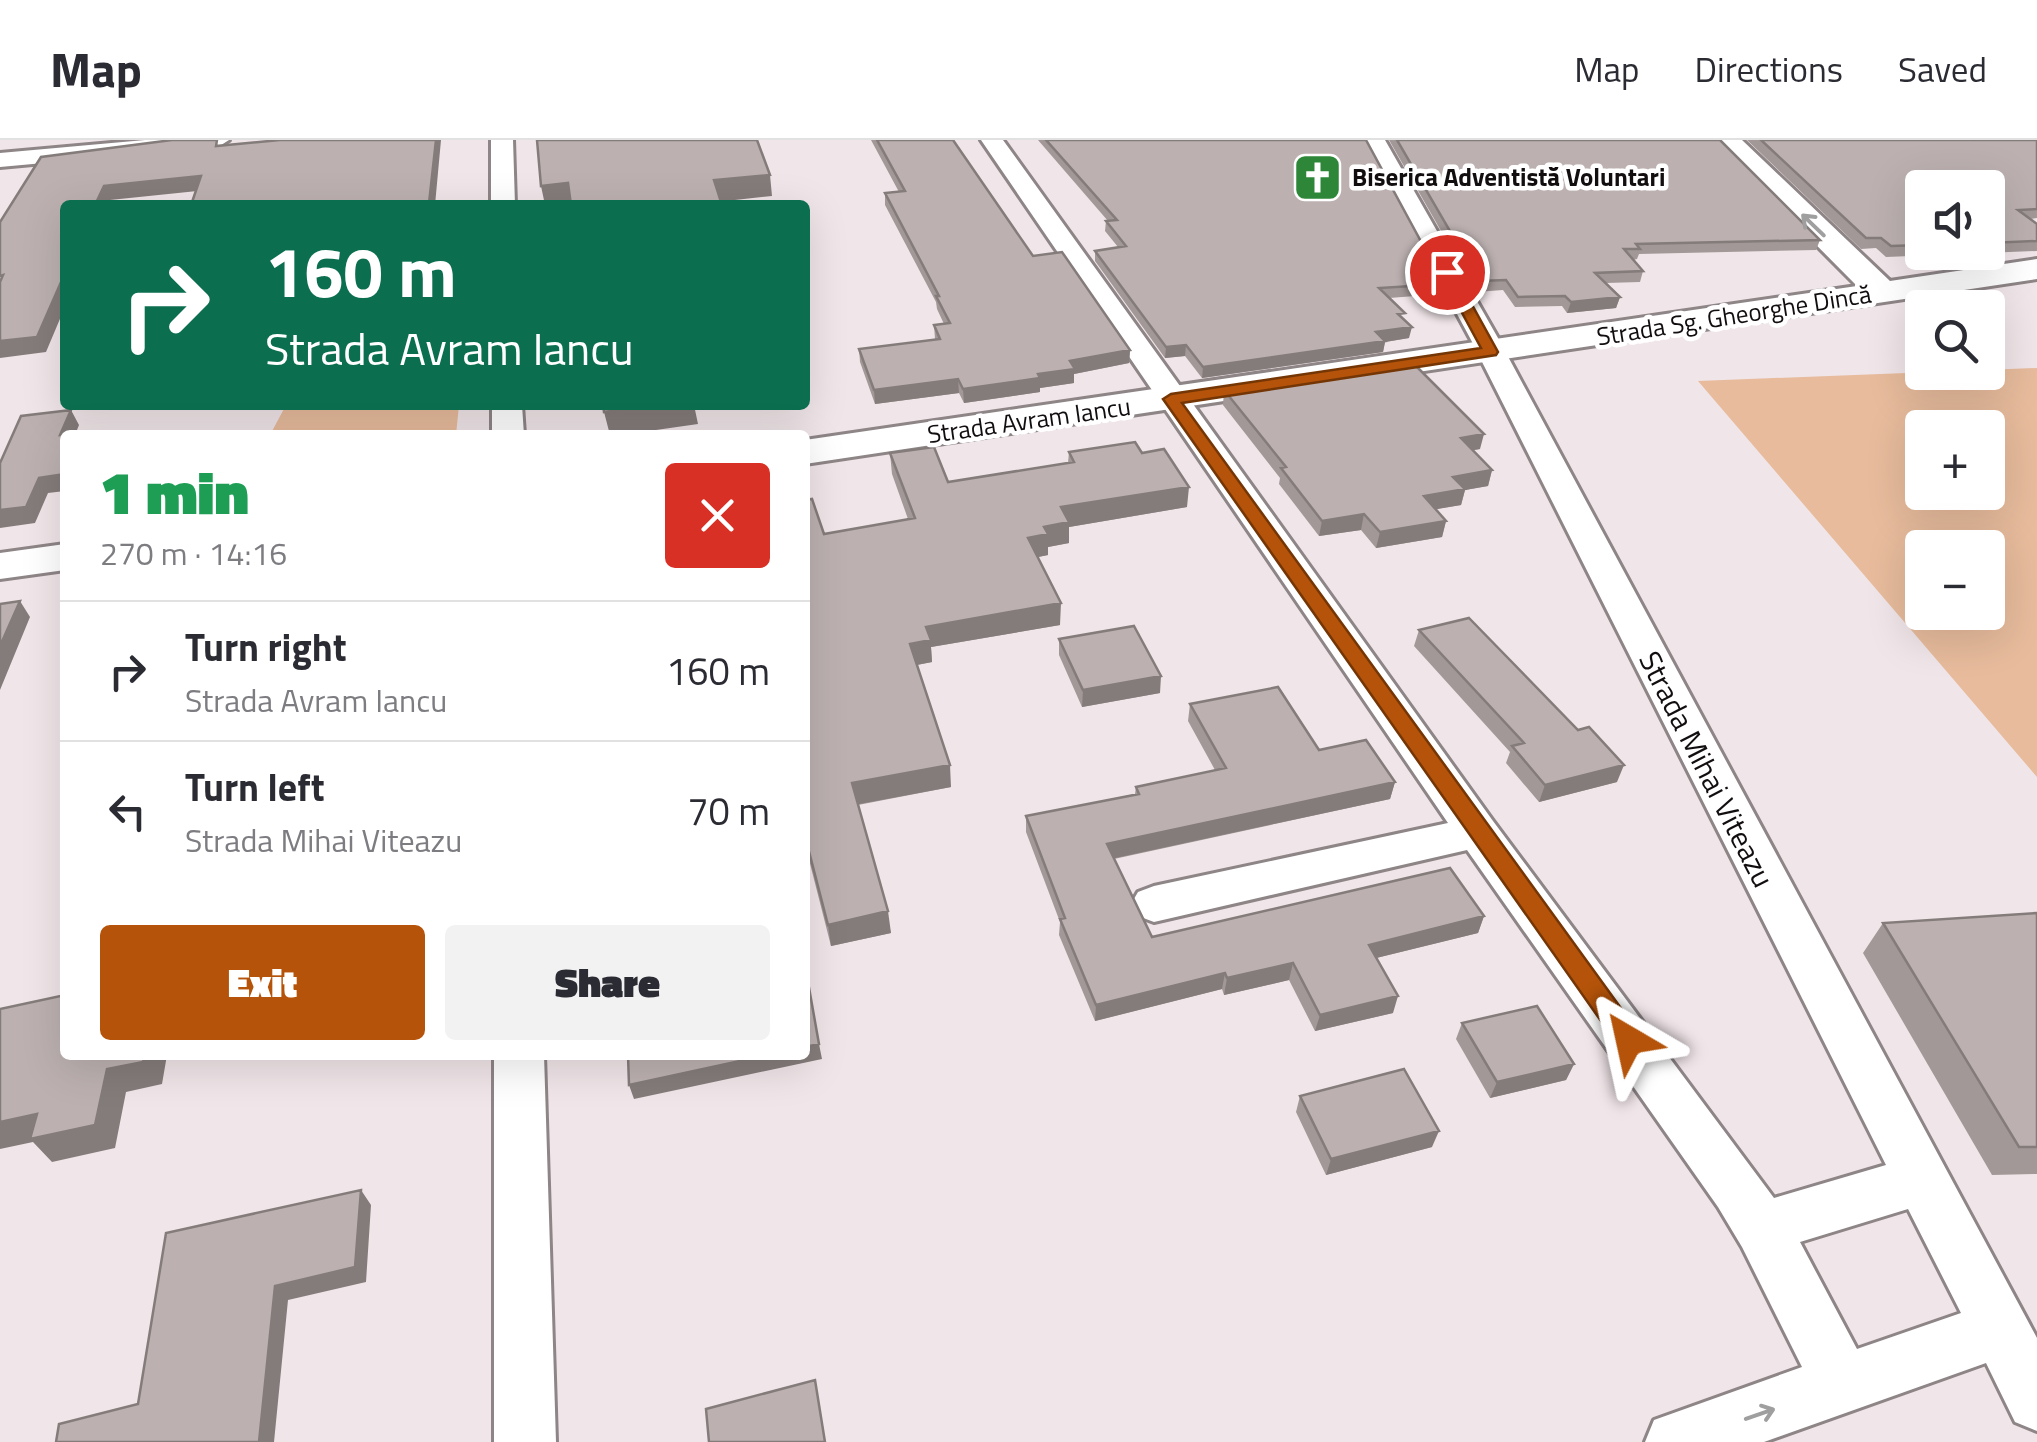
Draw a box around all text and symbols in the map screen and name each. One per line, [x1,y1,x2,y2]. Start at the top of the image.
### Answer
text: Map [50,33,142,106]
text: Map [1574,42,1640,96]
text: Directions [1695,42,1843,96]
text: Saved [1898,42,1987,96]
church icon: Biserica Adventistă Voluntari [1291,151,1343,203]
place label: Biserica Adventistă Voluntari [1352,158,1665,196]
map controls [1905,170,2005,630]
button: sound [1905,170,2005,270]
one-way arrow [1802,213,1826,237]
text: 160 m [265,218,457,324]
pin [1405,230,1490,315]
icon: right [100,240,230,370]
icon: arrive [1420,245,1475,300]
street label: Strada Sg. Gheorghe Dincă [1594,274,1875,355]
button: search [1905,290,2005,390]
text: Strada Avram Iancu [265,314,634,382]
street label: Strada Avram Iancu [925,387,1133,453]
button: + [1905,410,2005,510]
text: 1 min [100,446,249,537]
button: close [665,463,770,568]
text: 270 m · 14:16 [100,529,287,577]
button: − [1905,530,2005,630]
text: Turn right [185,618,347,676]
text: 160 m [666,642,770,700]
street label: Strada Mihai Viteazu [1628,643,1786,895]
icon: right [100,644,155,699]
text: Strada Avram Iancu [185,676,447,724]
text: Turn left [185,758,325,816]
text: 70 m [687,782,770,840]
icon: left [100,784,155,839]
text: Strada Mihai Viteazu [185,816,462,864]
button: Exit [100,925,425,1040]
button: Share [445,925,770,1040]
position arrow [1577,988,1681,1092]
one-way arrow [1743,1404,1774,1422]

